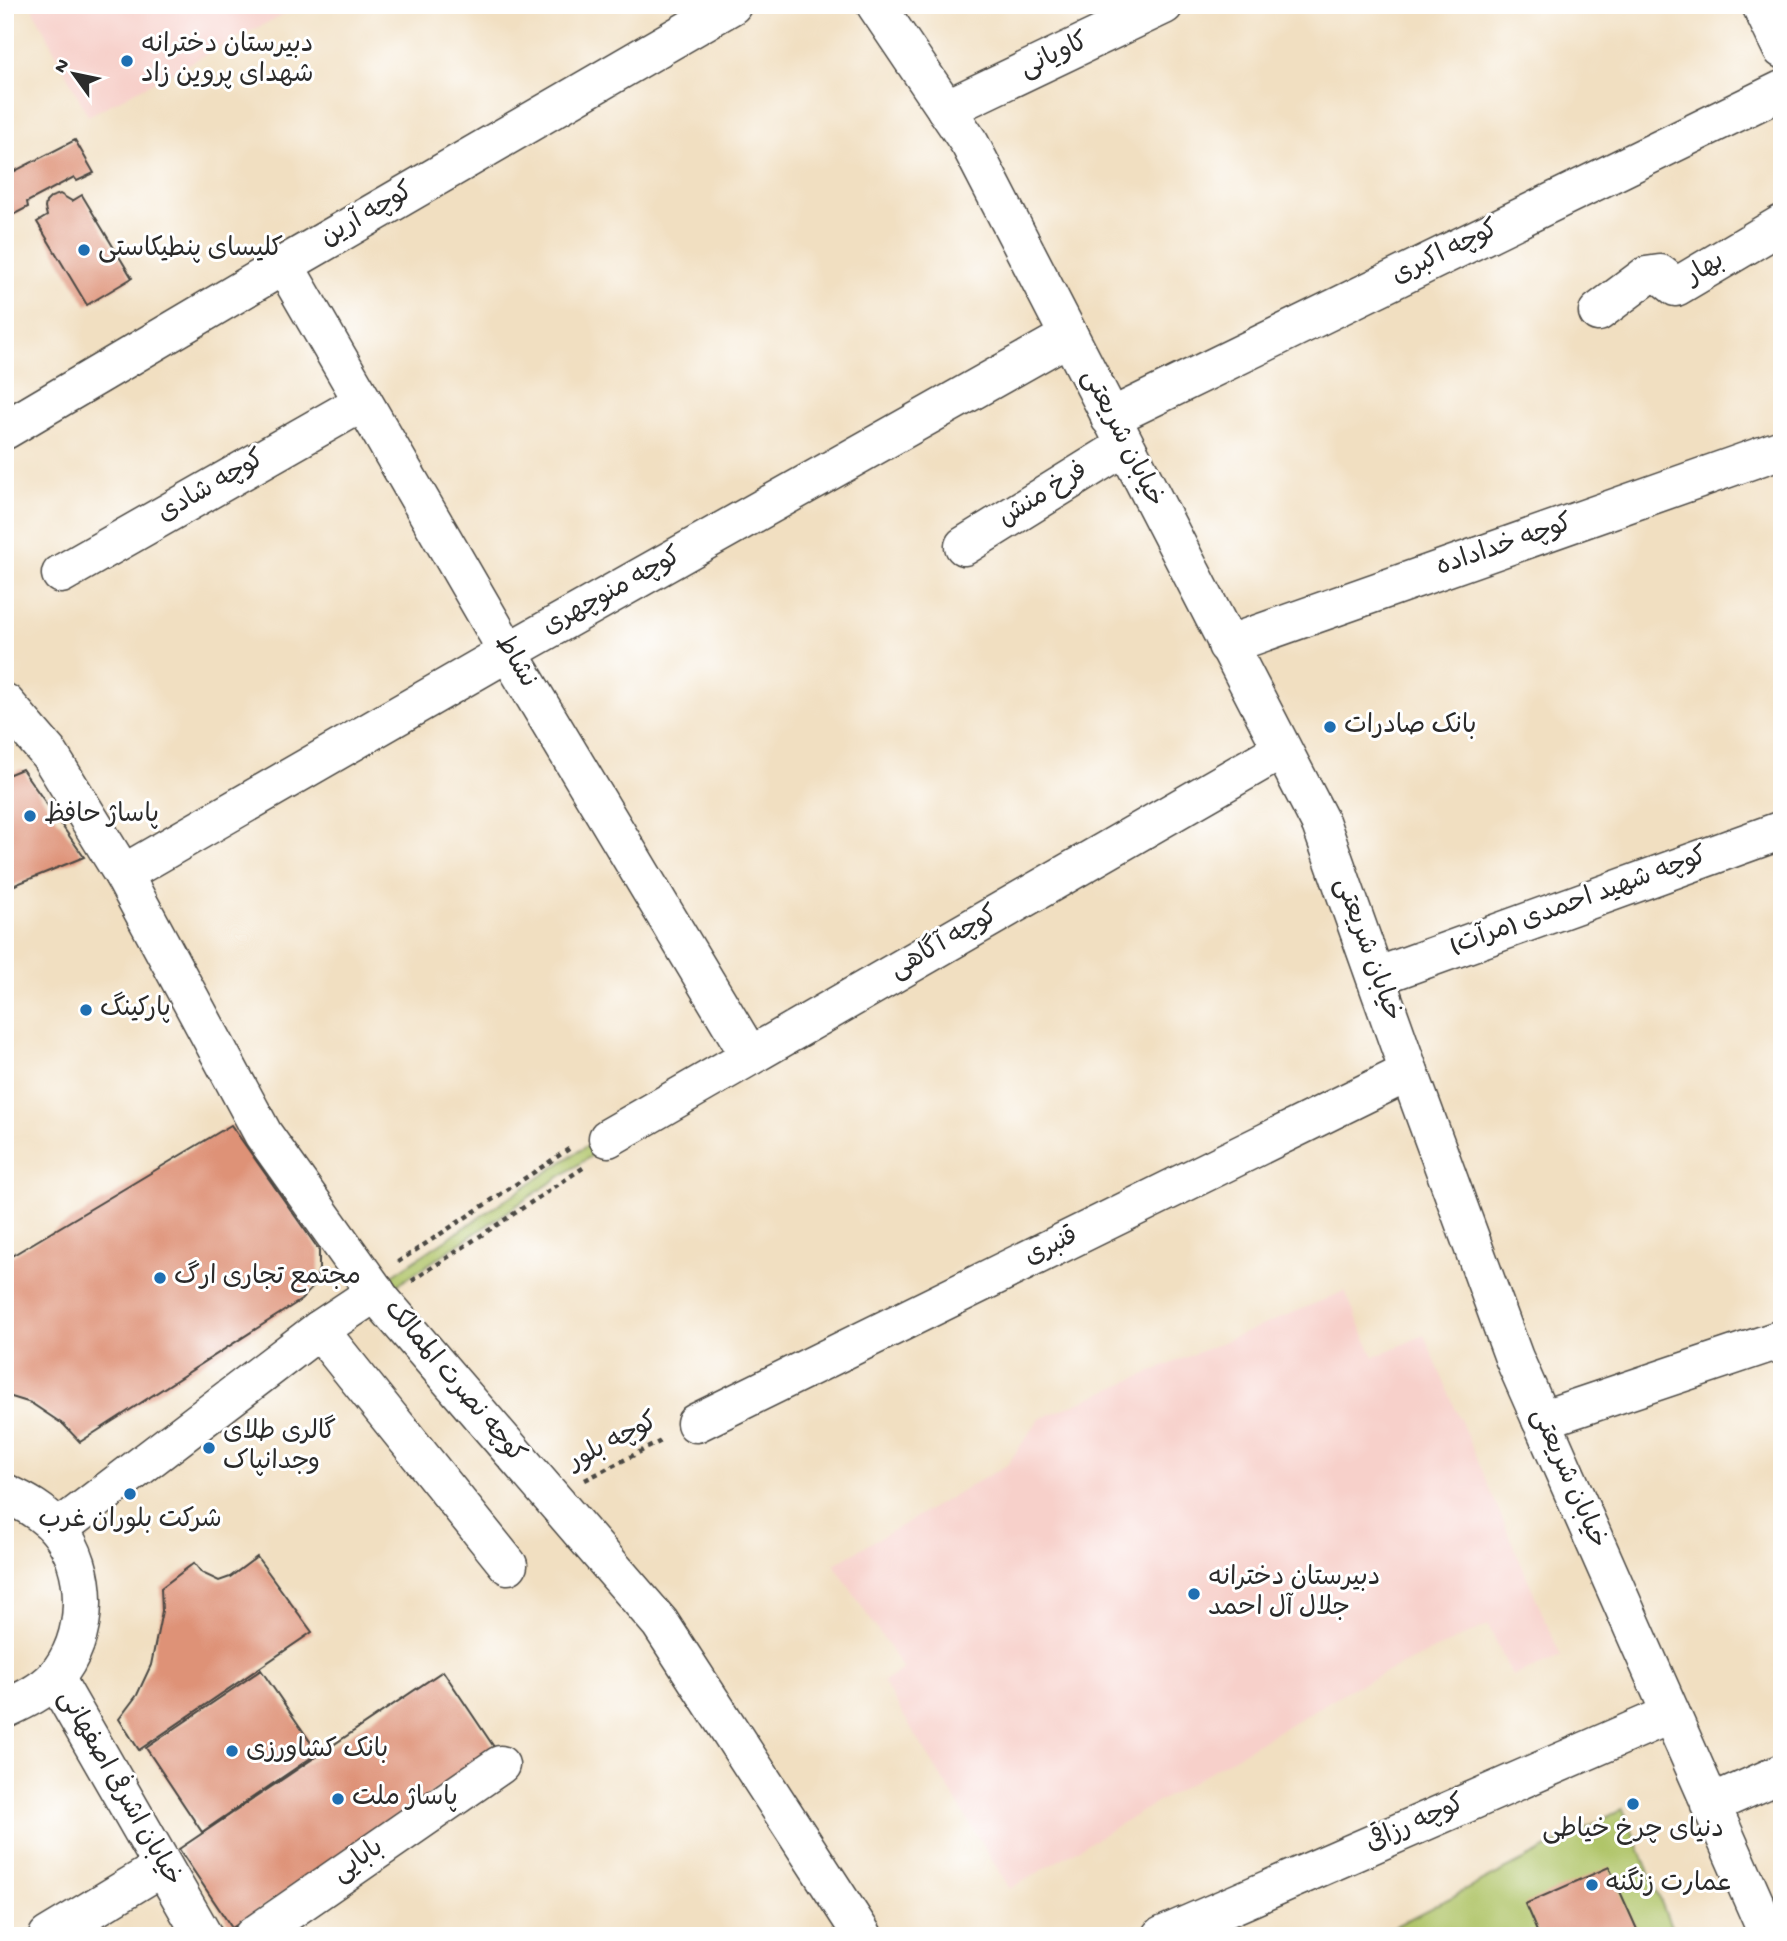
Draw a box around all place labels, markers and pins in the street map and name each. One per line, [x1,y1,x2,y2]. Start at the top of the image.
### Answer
place label: دبیرستان دخترانه شهدای پروین زاد [141,31,314,92]
marker: دبیرستان دخترانه شهدای پروین زاد [119,53,135,69]
place label: کلیسای پنطیکاستی [98,235,283,266]
marker: کلیسای پنطیکاستی [76,242,92,258]
place label: بانک صادرات [1344,712,1477,743]
marker: بانک صادرات [1322,719,1338,735]
place label: پاساژ حافظ [44,801,159,832]
marker: پاساژ حافظ [22,808,38,824]
place label: پارکینگ [100,991,171,1026]
marker: پارکینگ [78,1002,94,1018]
place label: مجتمع تجاری ارگ [174,1260,361,1294]
marker: مجتمع تجاری ارگ [152,1270,168,1286]
place label: گالری طلای وجدانپاک [223,1414,336,1479]
marker: گالری طلای وجدانپاک [201,1440,217,1456]
marker: شرکت بلوران غرب [122,1486,138,1502]
place label: شرکت بلوران غرب [38,1506,222,1537]
place label: دبیرستان دخترانه جلال آل احمد [1208,1564,1380,1625]
marker: دبیرستان دخترانه جلال آل احمد [1186,1586,1202,1602]
place label: بانک کشاورزی [246,1736,388,1767]
marker: بانک کشاورزی [224,1743,240,1759]
place label: پاساژ ملت [352,1784,458,1815]
marker: پاساژ ملت [330,1791,346,1807]
marker: دنیای چرخ خیاطی [1625,1796,1641,1812]
place label: دنیای چرخ خیاطی [1542,1816,1724,1847]
place label: عمارت زنگنه [1606,1866,1733,1901]
marker: عمارت زنگنه [1584,1877,1600,1893]

